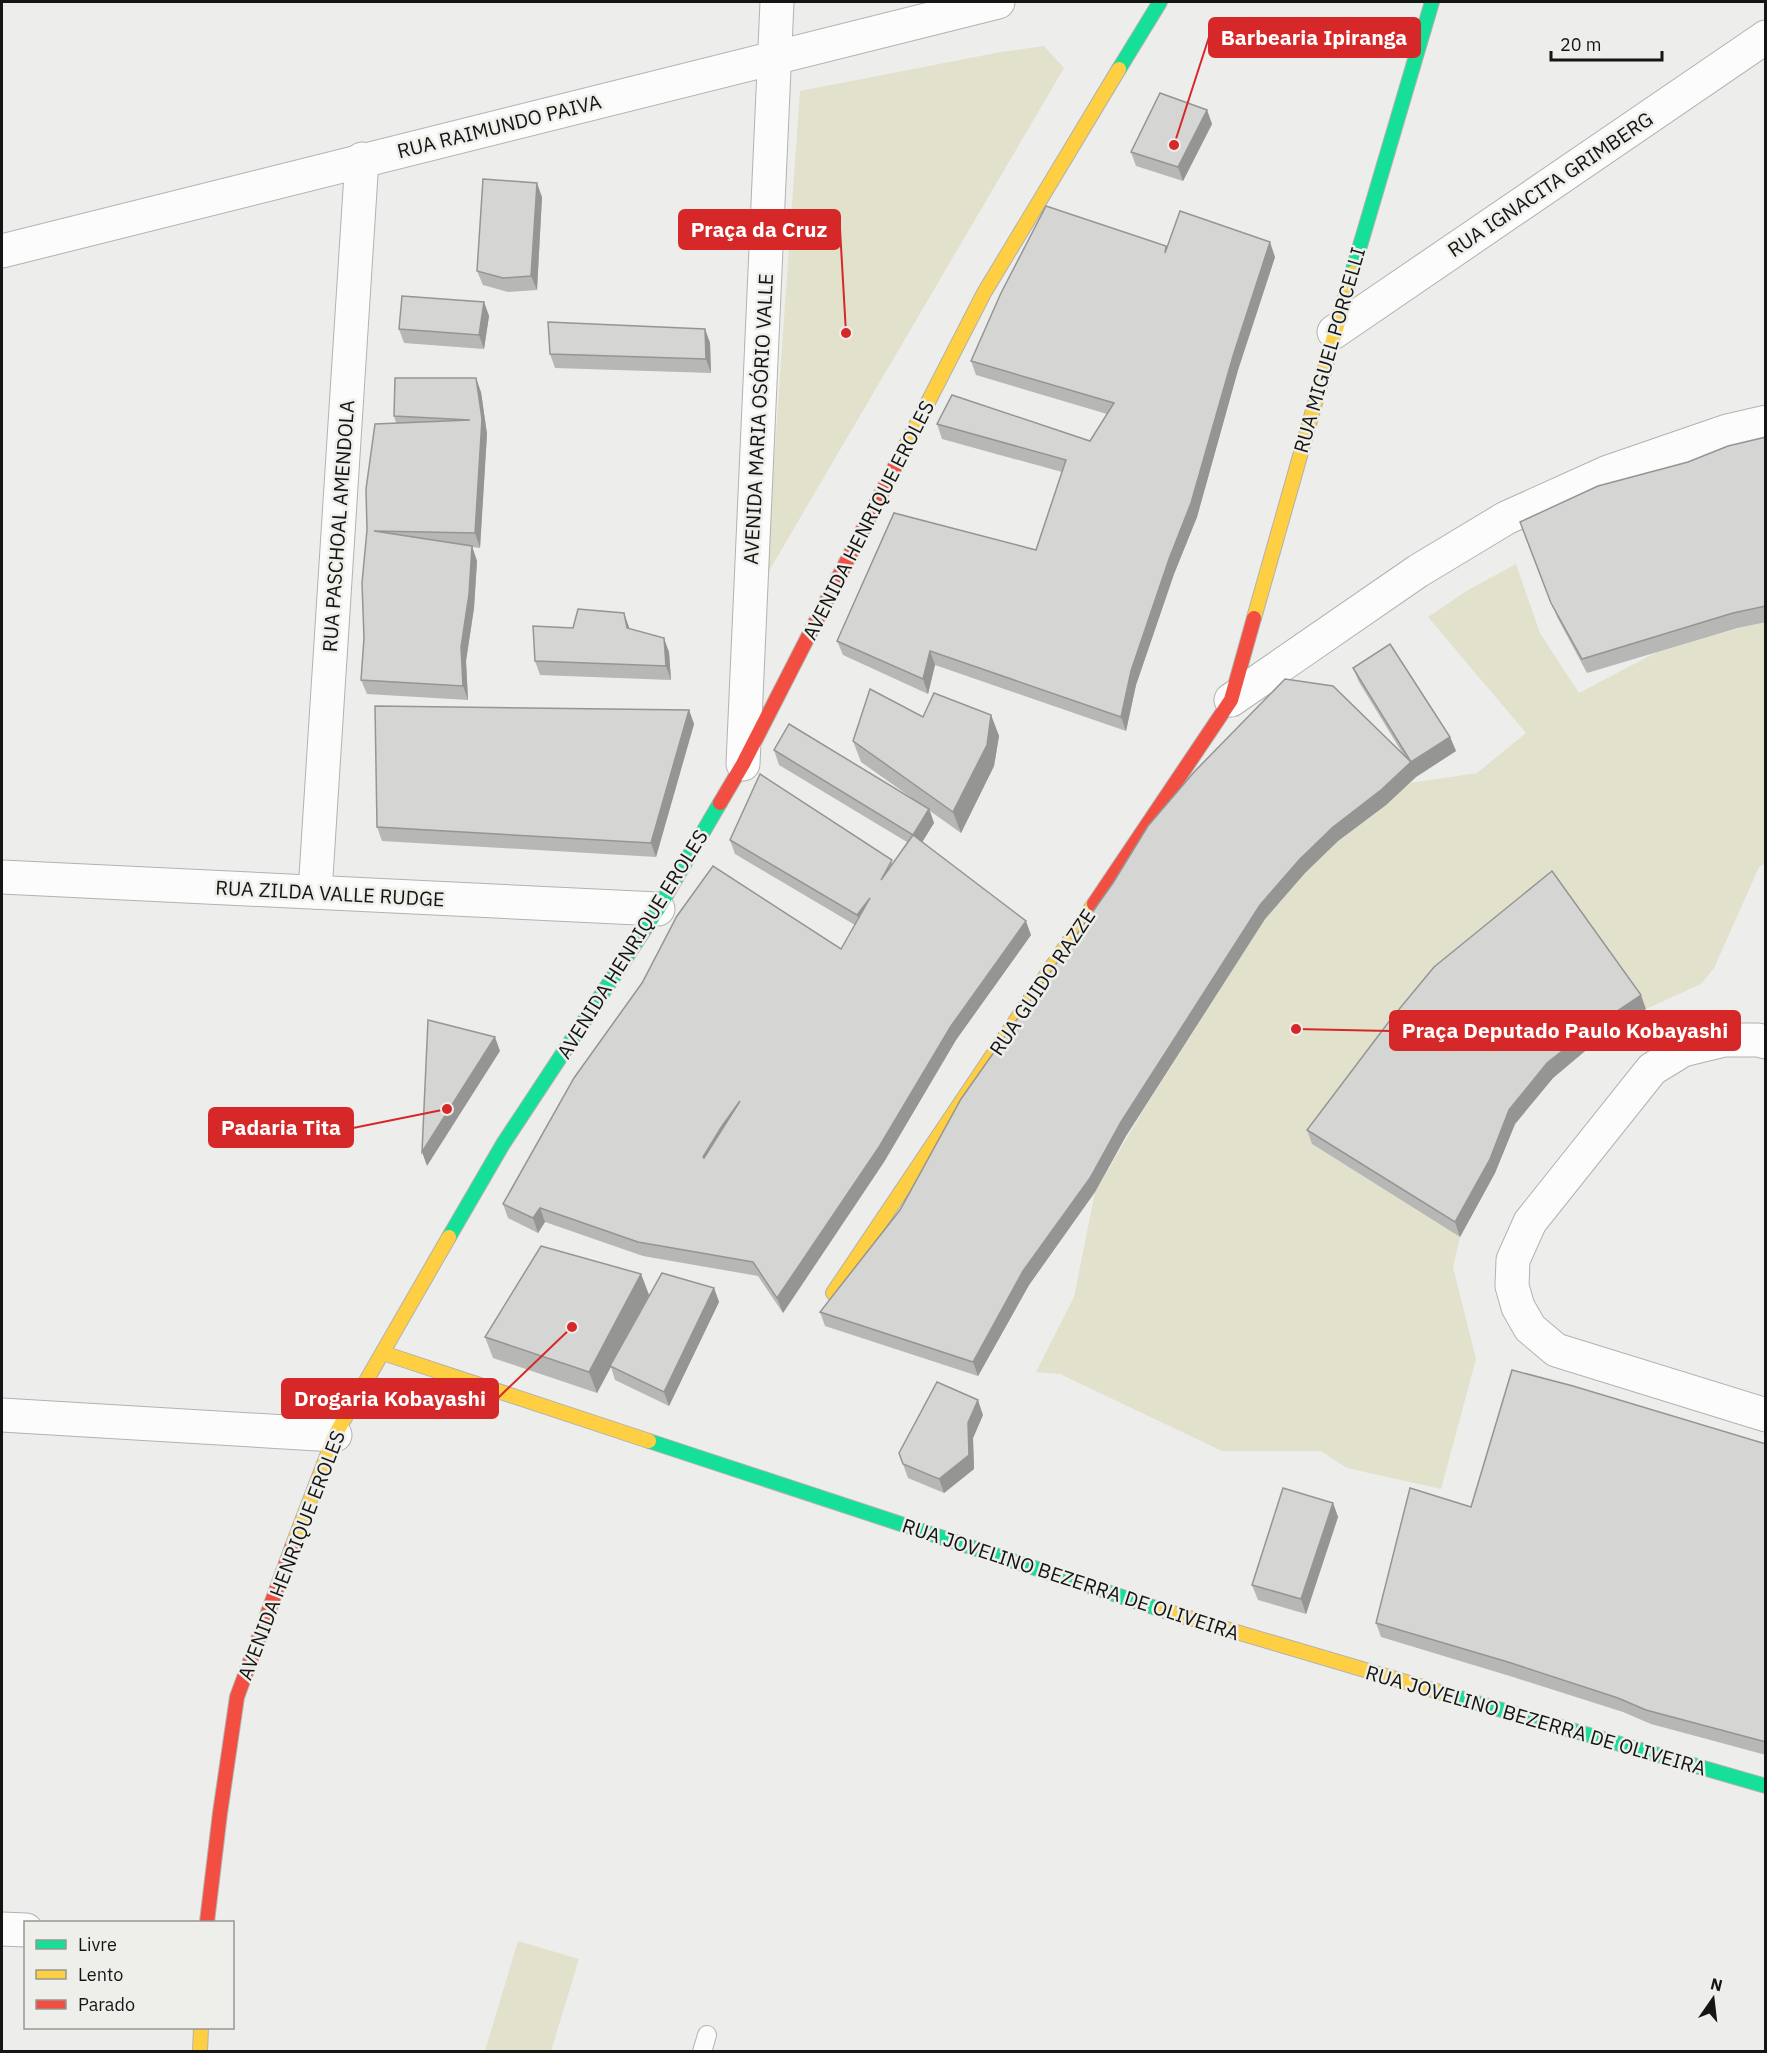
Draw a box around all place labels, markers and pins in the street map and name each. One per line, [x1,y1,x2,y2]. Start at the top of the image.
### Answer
callout: Barbearia Ipiranga [1209,18,1420,57]
callout: Praça da Cruz [679,210,840,249]
callout: Praça Deputado Paulo Kobayashi [1390,1011,1740,1050]
callout: Padaria Tita [209,1108,353,1147]
callout: Drogaria Kobayashi [282,1379,498,1418]

